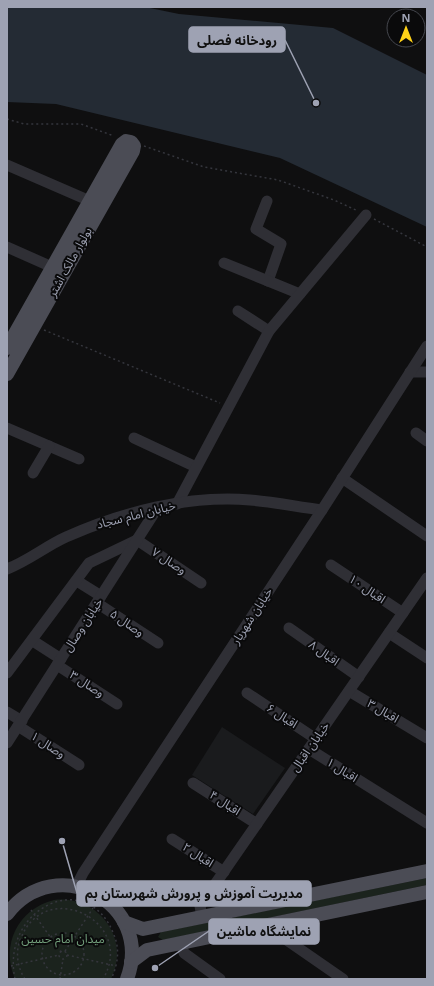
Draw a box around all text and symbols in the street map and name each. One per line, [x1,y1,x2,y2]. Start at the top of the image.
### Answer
north arrow [386,8,426,48]
text: N [402,10,410,25]
callout: رودخانه فصلی [189,27,285,52]
text: رودخانه فصلی [197,31,277,49]
street label: بولوار مالک اشتر [43,224,96,301]
street label: خیابان امام سجاد [95,496,177,534]
street label: وصال ۷ [149,543,190,578]
street label: اقبال ۱۰ [346,570,389,607]
street label: خیابان شهریار [226,584,276,648]
street label: خیابان وصال [59,594,106,655]
street label: وصال ۵ [107,605,148,640]
street label: اقبال ۸ [305,636,343,669]
street label: وصال ۳ [67,666,108,701]
street label: اقبال ۳ [364,694,402,727]
street label: اقبال ۶ [263,699,301,732]
street label: خیابان اقبال [286,718,333,775]
street label: وصال ۱ [28,727,69,762]
street label: اقبال ۱ [323,753,361,786]
street label: اقبال ۴ [206,786,244,819]
street label: اقبال ۲ [179,838,217,871]
callout: مدیریت آموزش و پرورش شهرستان بم [77,881,311,906]
text: مدیریت آموزش و پرورش شهرستان بم [85,884,303,904]
callout: نمایشگاه ماشین [209,919,319,944]
text: نمایشگاه ماشین [217,922,311,940]
park label: میدان امام حسین [21,930,105,948]

